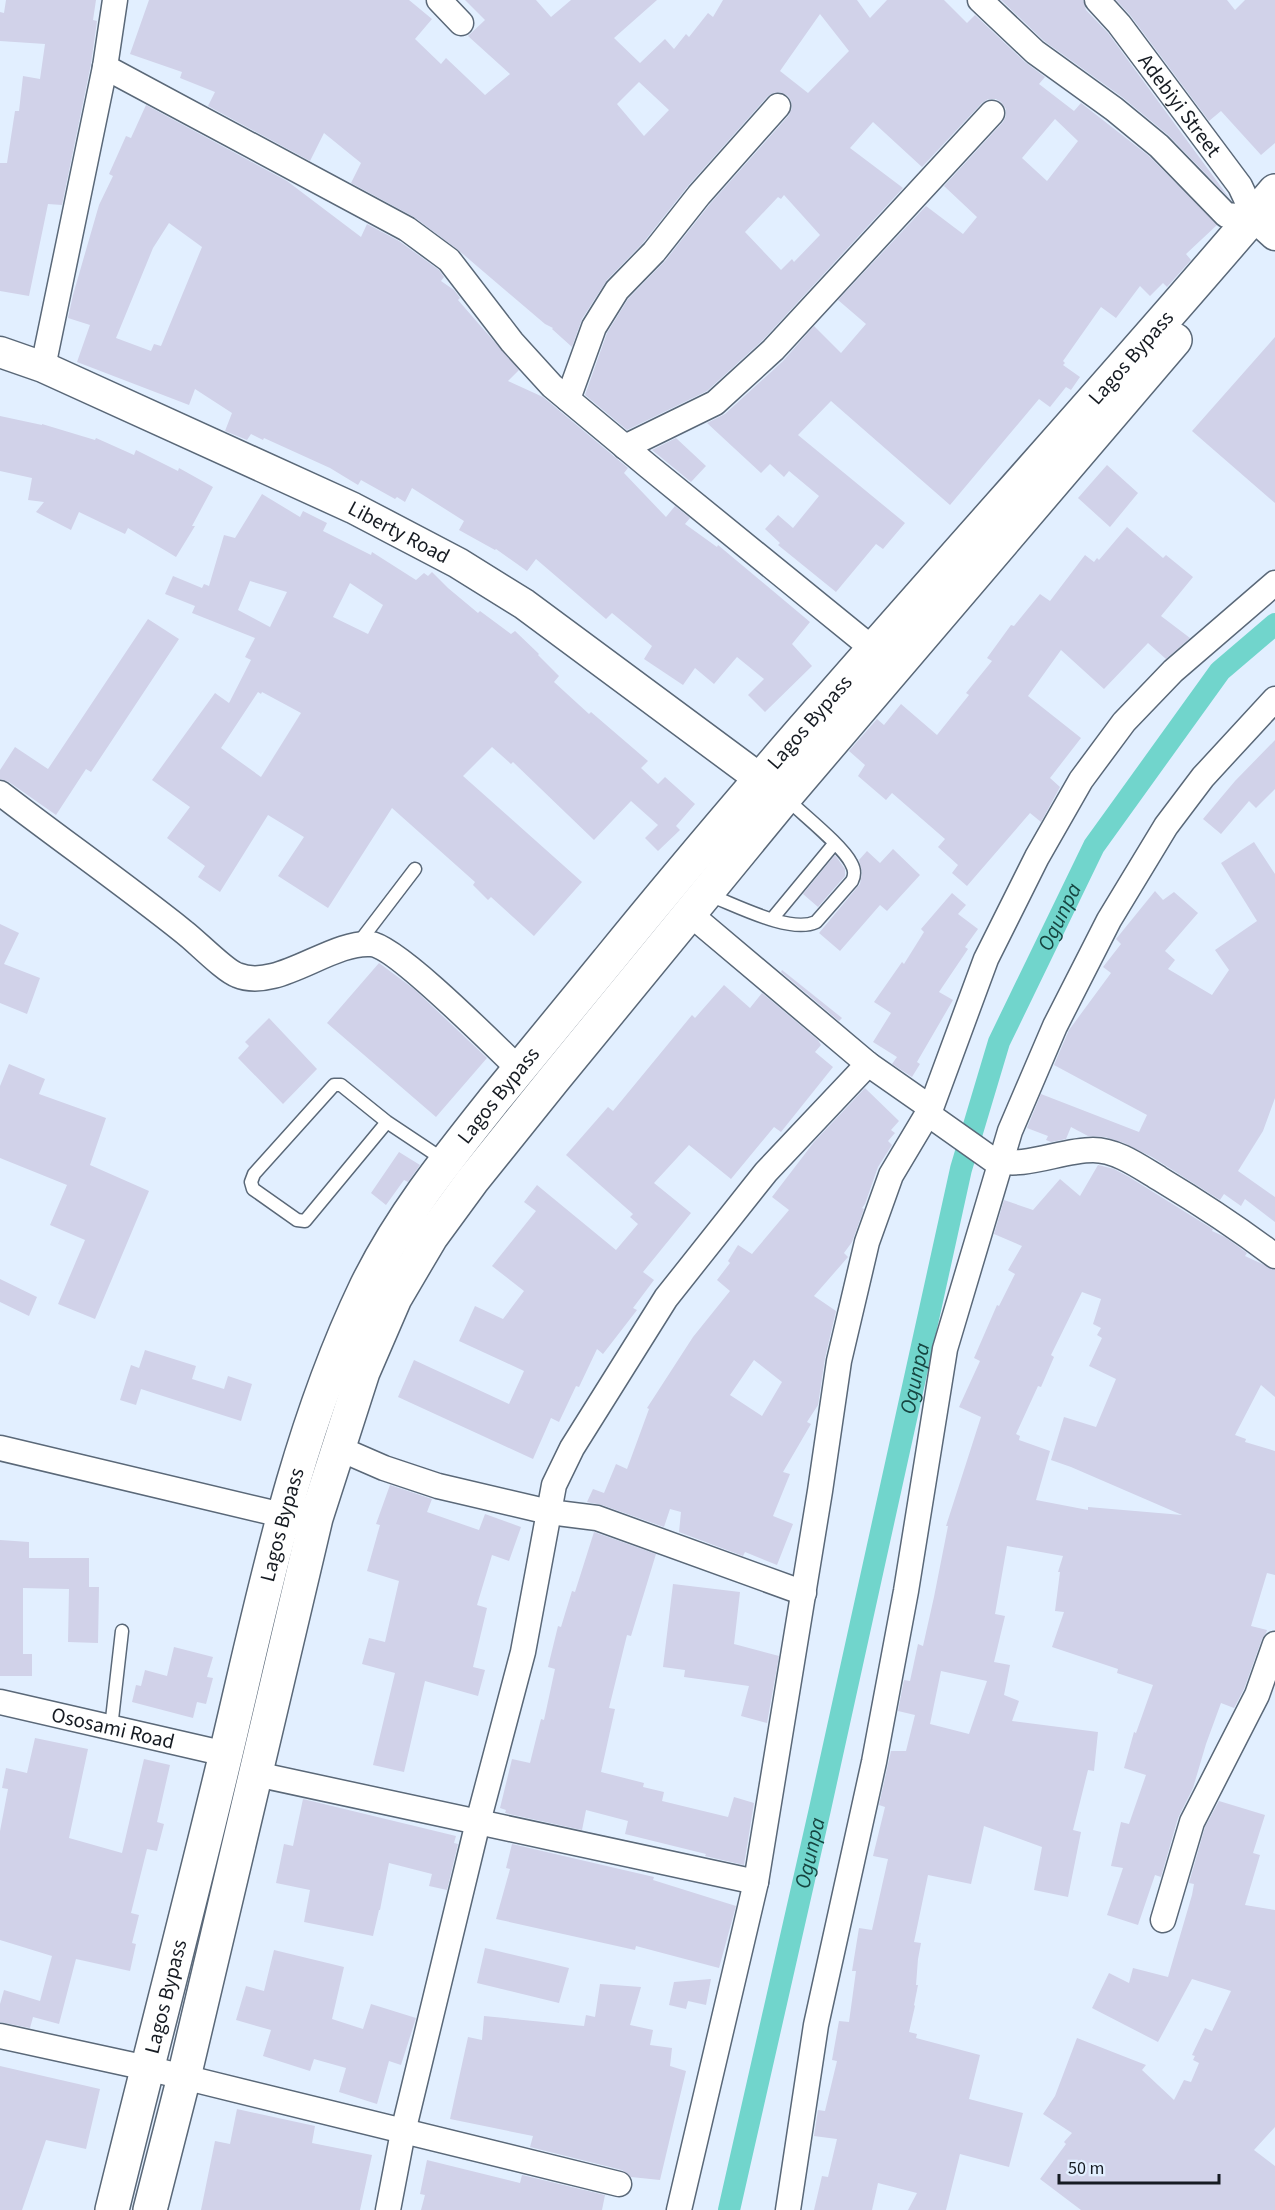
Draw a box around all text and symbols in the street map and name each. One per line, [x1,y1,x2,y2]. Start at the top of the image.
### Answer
street label: Adebiyi Street [1131,47,1228,163]
street label: Lagos Bypass [1081,304,1181,411]
street label: Liberty Road [343,493,455,571]
street label: Lagos Bypass [760,668,859,776]
water label: Ogunpa [1029,877,1090,956]
street label: Lagos Bypass [450,1040,547,1150]
water label: Ogunpa [891,1340,938,1417]
street label: Lagos Bypass [252,1464,312,1585]
street label: Ososami Road [49,1699,178,1757]
water label: Ogunpa [786,1814,834,1892]
street label: Lagos Bypass [137,1936,194,2057]
scale bar [1059,2147,1220,2185]
text: 50 m [1068,2156,1104,2181]

